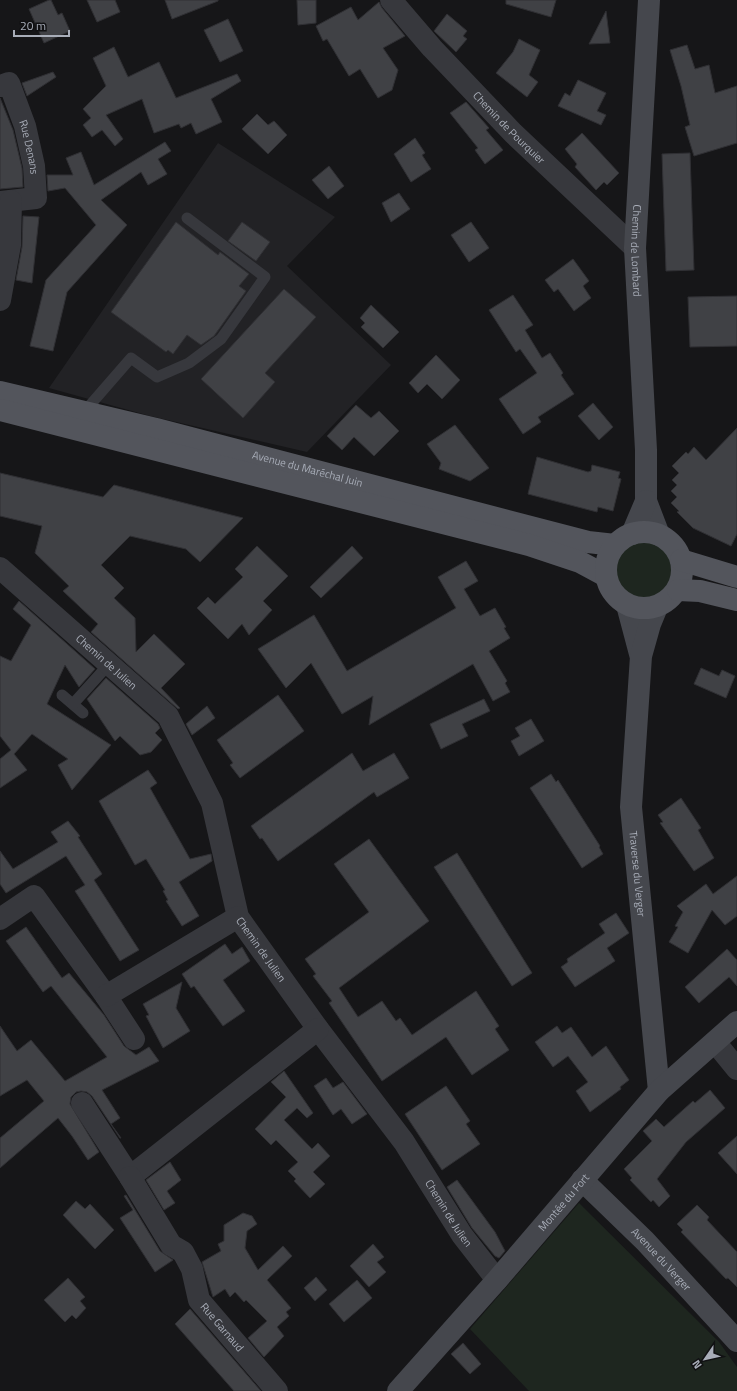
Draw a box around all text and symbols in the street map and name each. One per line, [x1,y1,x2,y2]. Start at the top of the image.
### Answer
scale bar [14,12,69,38]
text: 20 m [20,16,46,35]
street label: Chemin de Pourquier [469,88,549,168]
street label: Rue Denans [15,117,43,175]
street label: Chemin de Lombard [627,204,646,297]
street label: Avenue du Maréchal Juin [251,447,365,491]
street label: Chemin de Julien [72,631,141,693]
street label: Traverse du Verger [625,830,650,918]
street label: Chemin de Julien [232,913,290,985]
street label: Montée du Fort [534,1170,593,1235]
street label: Chemin de Julien [421,1177,476,1250]
street label: Avenue du Verger [628,1224,695,1294]
street label: Rue Garnaud [197,1299,248,1355]
north arrow [685,1339,725,1379]
text: N [688,1357,705,1372]

